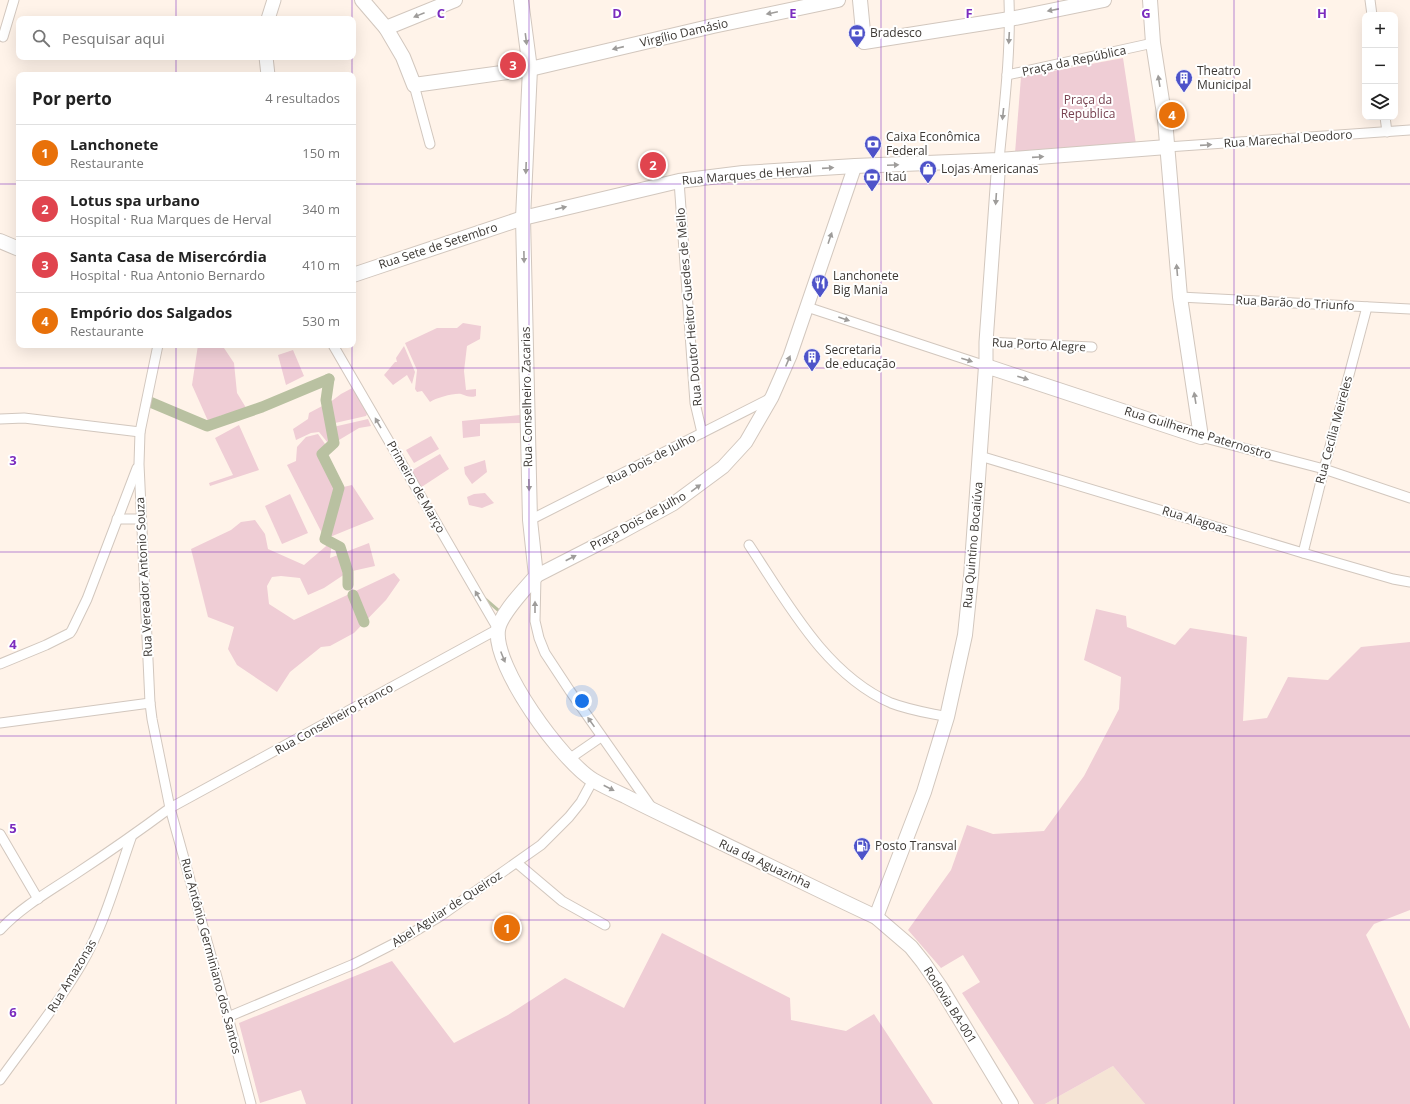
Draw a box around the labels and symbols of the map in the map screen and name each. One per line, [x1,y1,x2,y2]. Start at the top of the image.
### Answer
text: C [437,4,445,22]
text: D [612,4,622,22]
text: E [789,4,797,22]
text: F [965,4,973,22]
text: G [1141,4,1151,22]
text: H [1317,4,1327,22]
one-way arrow [1046,8,1059,14]
one-way arrow [766,11,778,17]
one-way arrow [412,12,424,18]
street label: Virgílio Damásio [638,14,730,51]
bank icon: Bradesco [847,23,867,48]
place label: Bradesco [870,24,922,41]
one-way arrow [1006,32,1012,45]
one-way arrow [523,33,529,45]
street label: Praça da República [1020,41,1128,80]
one-way arrow [612,45,624,51]
pin: 3 [500,50,526,80]
place label: Theatro Municipal [1197,62,1251,93]
building icon: Theatro Municipal [1174,68,1194,93]
one-way arrow [1156,75,1162,87]
park label: Praça da Republica [1061,91,1115,122]
pin: 4 [1159,100,1185,130]
one-way arrow [1000,108,1007,120]
street label: Rua Marechal Deodoro [1223,126,1353,151]
place label: Caixa Econômica Federal [886,128,980,159]
bank icon: Caixa Econômica Federal [863,134,883,159]
one-way arrow [1200,141,1212,148]
pin: 2 [640,150,666,180]
one-way arrow [1032,153,1044,160]
shop icon: Lojas Americanas [918,159,938,184]
street label: Rua Marques de Herval [681,160,813,189]
place label: Lojas Americanas [941,160,1039,177]
one-way arrow [887,161,899,168]
one-way arrow [522,162,529,174]
one-way arrow [822,165,835,171]
bank icon: Itaú [862,167,882,192]
place label: Itaú [885,168,907,185]
one-way arrow [993,193,1000,205]
one-way arrow [555,205,568,211]
street label: Rua Doutor Heitor Guedes de Mello [671,207,706,407]
street label: Rua Sete de Setembro [376,218,499,273]
one-way arrow [827,232,833,244]
one-way arrow [521,251,527,264]
one-way arrow [1174,263,1181,276]
place label: Lanchonete Big Mania [833,267,899,298]
restaurant icon: Lanchonete Big Mania [810,273,830,298]
street label: Rua Barão do Triunfo [1235,291,1355,314]
one-way arrow [838,316,850,322]
street label: Rua Conselheiro Zacarias [517,326,536,468]
street label: Rua Porto Alegre [992,334,1087,355]
place label: Secretaria de educação [825,341,896,372]
building icon: Secretaria de educação [802,347,822,372]
one-way arrow [785,356,791,367]
one-way arrow [962,357,974,363]
street label: Rua Cecília Meireles [1311,374,1356,486]
one-way arrow [1017,375,1029,381]
one-way arrow [1192,392,1198,404]
street label: Rua Guilherme Paternostro [1122,402,1274,463]
one-way arrow [375,417,382,428]
street label: Rua Dois de Julho [603,429,698,488]
street label: Primeiro de Março [383,438,450,536]
text: 3 [9,451,17,469]
one-way arrow [526,479,532,492]
street label: Rua Quintino Bocaiúva [958,481,987,609]
one-way arrow [691,484,702,492]
street label: Praça Dois de Julho [587,487,689,554]
street label: Rua Vereador Antonio Souza [131,497,156,657]
street label: Rua Alagoas [1160,501,1230,538]
one-way arrow [565,555,577,561]
one-way arrow [475,590,482,601]
one-way arrow [532,600,538,613]
text: 4 [9,635,17,653]
one-way arrow [500,652,506,663]
street label: Rua Conselheiro Franco [272,679,396,758]
your location [572,691,592,711]
one-way arrow [587,717,595,727]
one-way arrow [603,785,615,791]
text: 5 [9,819,17,837]
street label: Rua da Aguazinha [716,835,814,892]
fuel station icon: Posto Transval [852,836,872,861]
place label: Posto Transval [875,837,957,854]
street label: Rua Antônio Germiniano dos Santos [177,856,246,1056]
street label: Abel Aguiar de Queiroz [388,866,506,951]
pin: 1 [494,913,520,943]
street label: Rua Amazonas [43,936,100,1015]
street label: Rodovia BA-001 [920,963,981,1046]
text: 6 [9,1003,17,1021]

